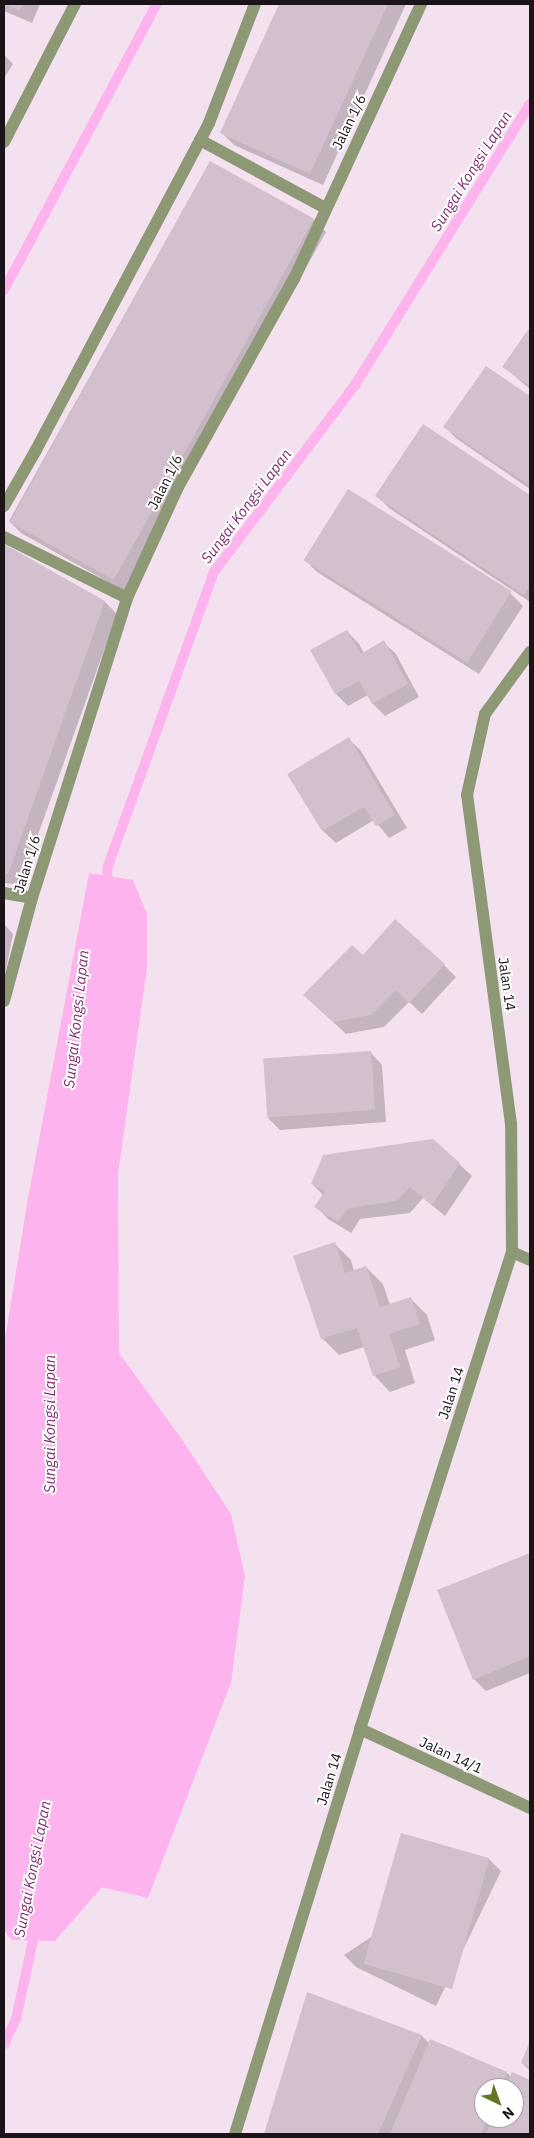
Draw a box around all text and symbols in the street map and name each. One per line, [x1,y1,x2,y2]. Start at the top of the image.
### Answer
street label: Jalan 1/6 [328,92,370,152]
water label: Sungai Kongsi Lapan [427,107,515,235]
water label: Sungai Kongsi Lapan [197,445,295,567]
street label: Jalan 1/6 [144,452,186,512]
street label: Jalan 1/6 [10,833,44,895]
water label: Sungai Kongsi Lapan [60,949,92,1089]
street label: Jalan 14 [495,956,519,1012]
water label: Sungai Kongsi Lapan [41,1355,59,1493]
street label: Jalan 14 [435,1365,467,1421]
street label: Jalan 14/1 [417,1733,485,1777]
street label: Jalan 14 [313,1751,345,1807]
water label: Sungai Kongsi Lapan [10,1799,54,1939]
north arrow [474,2078,524,2128]
text: N [499,2103,518,2123]

